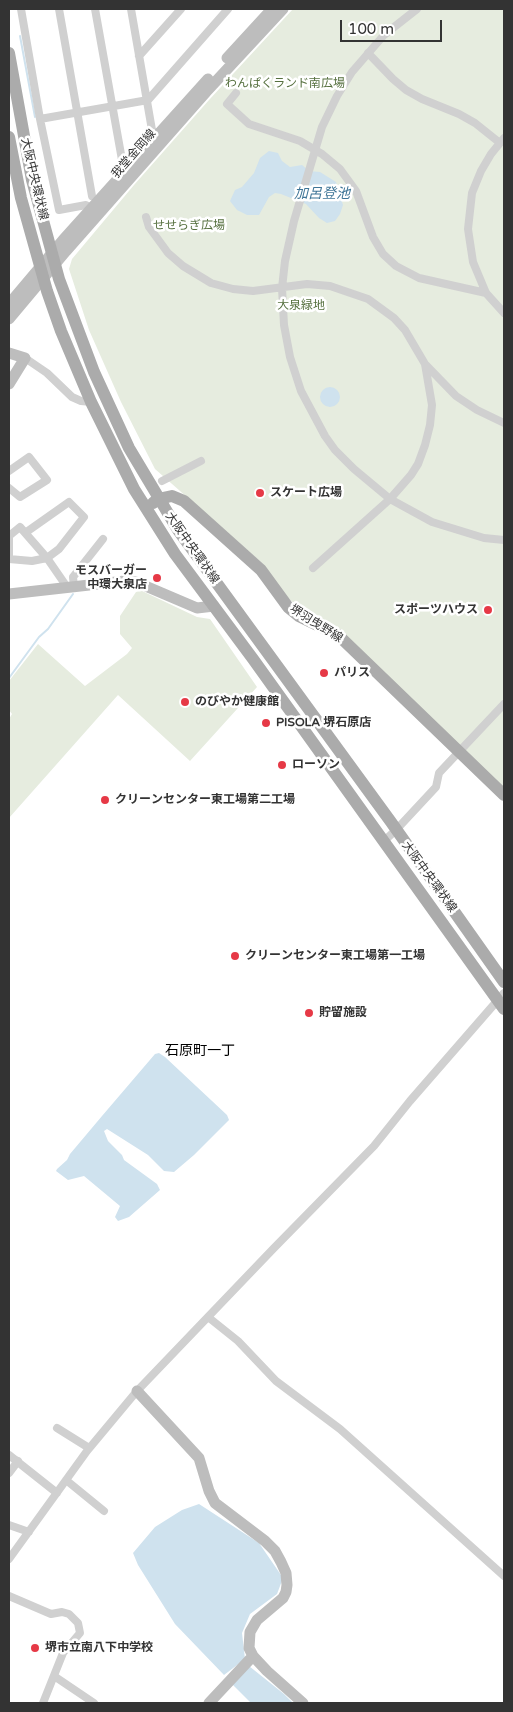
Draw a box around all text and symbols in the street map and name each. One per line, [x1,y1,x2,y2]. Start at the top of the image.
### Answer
scale bar [343,10,446,42]
text: 100 m [348,20,394,38]
park label: わんぱくランド南広場 [225,77,345,91]
street label: 我堂金岡線 [109,127,159,181]
street label: 大阪中央環状線 [18,136,50,222]
water label: 加呂登池 [294,186,350,202]
park label: せせらぎ広場 [153,219,225,233]
park label: 大泉緑地 [277,299,325,313]
place label: スケート広場 [270,486,342,500]
marker: スケート広場 [254,487,266,499]
street label: 大阪中央環状線 [162,509,222,587]
place label: モスバーガー 中環大泉店 [75,564,147,592]
marker: モスバーガー 中環大泉店 [151,572,163,584]
street label: 堺羽曳野線 [287,602,345,646]
place label: スポーツハウス [394,603,478,617]
marker: スポーツハウス [482,604,494,616]
place label: パリス [334,666,370,680]
marker: パリス [318,667,330,679]
place label: のびやか健康館 [195,695,279,709]
marker: のびやか健康館 [179,696,191,708]
place label: PISOLA 堺石原店 [276,716,371,730]
marker: PISOLA 堺石原店 [260,717,272,729]
place label: ローソン [292,758,340,772]
marker: ローソン [276,759,288,771]
place label: クリーンセンター東工場第二工場 [115,793,295,807]
marker: クリーンセンター東工場第二工場 [99,794,111,806]
street label: 大阪中央環状線 [398,839,460,915]
place label: クリーンセンター東工場第一工場 [245,949,425,963]
marker: クリーンセンター東工場第一工場 [229,950,241,962]
place label: 貯留施設 [319,1006,367,1020]
marker: 貯留施設 [303,1007,315,1019]
district label: 石原町一丁 [165,1043,235,1059]
place label: 堺市立南八下中学校 [45,1641,153,1655]
marker: 堺市立南八下中学校 [29,1642,41,1654]

